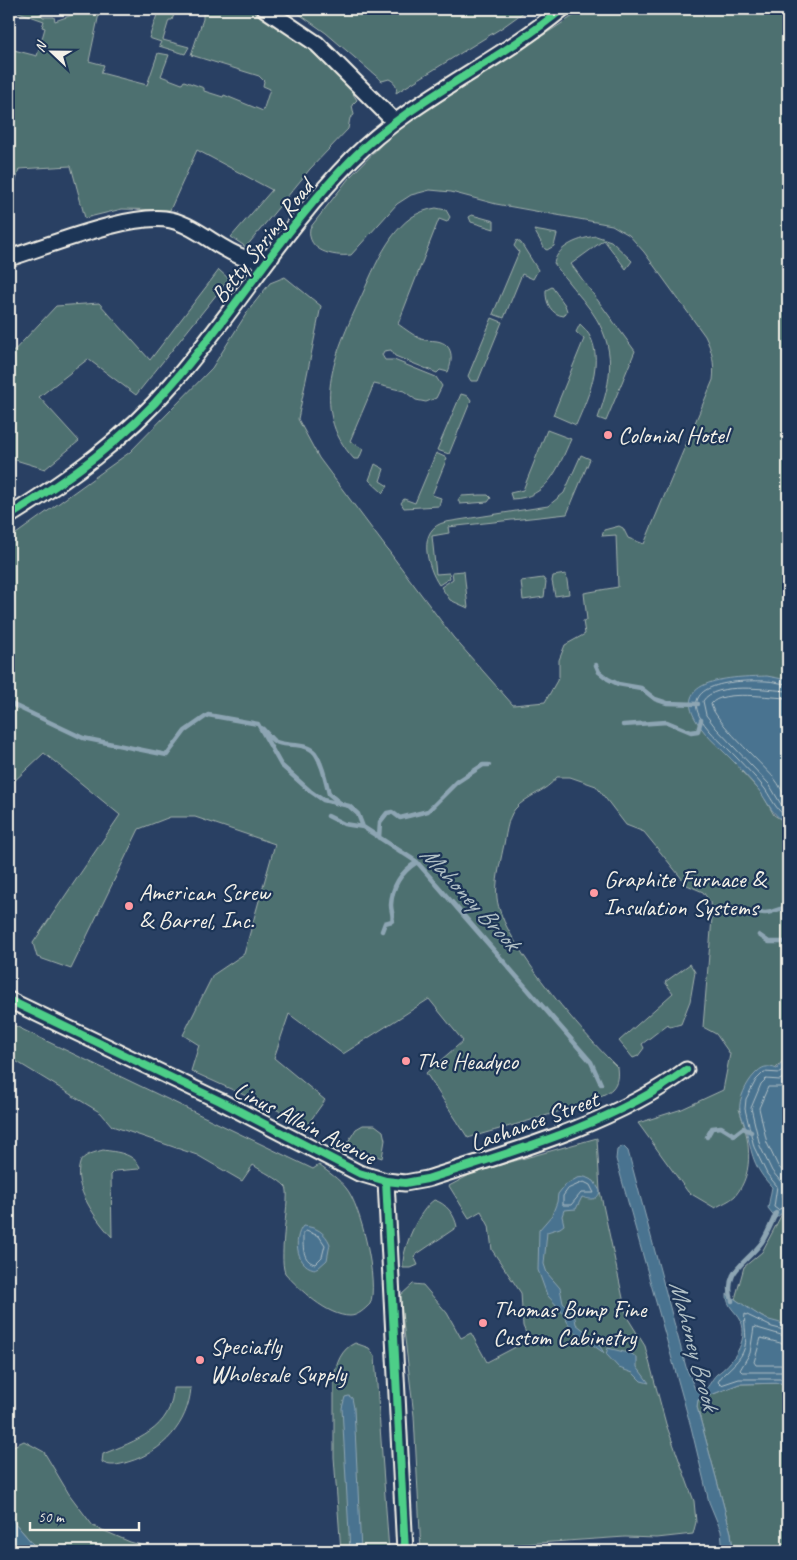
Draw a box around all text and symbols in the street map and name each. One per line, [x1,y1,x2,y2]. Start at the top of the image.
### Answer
north arrow [28,28,78,78]
text: N [31,38,51,55]
street label: Betty Spring Road [204,170,322,309]
place label: Colonial Hotel [618,420,732,450]
marker: Colonial Hotel [602,429,614,441]
water label: Mahoney Brook [413,839,529,960]
place label: Graphite Furnace & Insulation Systems [604,864,767,922]
place label: American Screw & Barrel, Inc. [139,877,271,935]
marker: Graphite Furnace & Insulation Systems [588,887,600,899]
marker: American Screw & Barrel, Inc. [123,900,135,912]
place label: The Headyco [416,1046,520,1076]
marker: The Headyco [400,1055,412,1067]
street label: Linus Allain Avenue [229,1074,383,1173]
street label: Lachance Street [466,1083,604,1158]
water label: Mahoney Brook [661,1277,728,1417]
place label: Thomas Bump Fine Custom Cabinetry [493,1294,649,1352]
marker: Thomas Bump Fine Custom Cabinetry [477,1317,489,1329]
place label: Speciatly Wholesale Supply [210,1331,348,1389]
marker: Speciatly Wholesale Supply [194,1354,206,1366]
scale bar [30,1500,139,1532]
text: 50 m [38,1508,65,1527]

